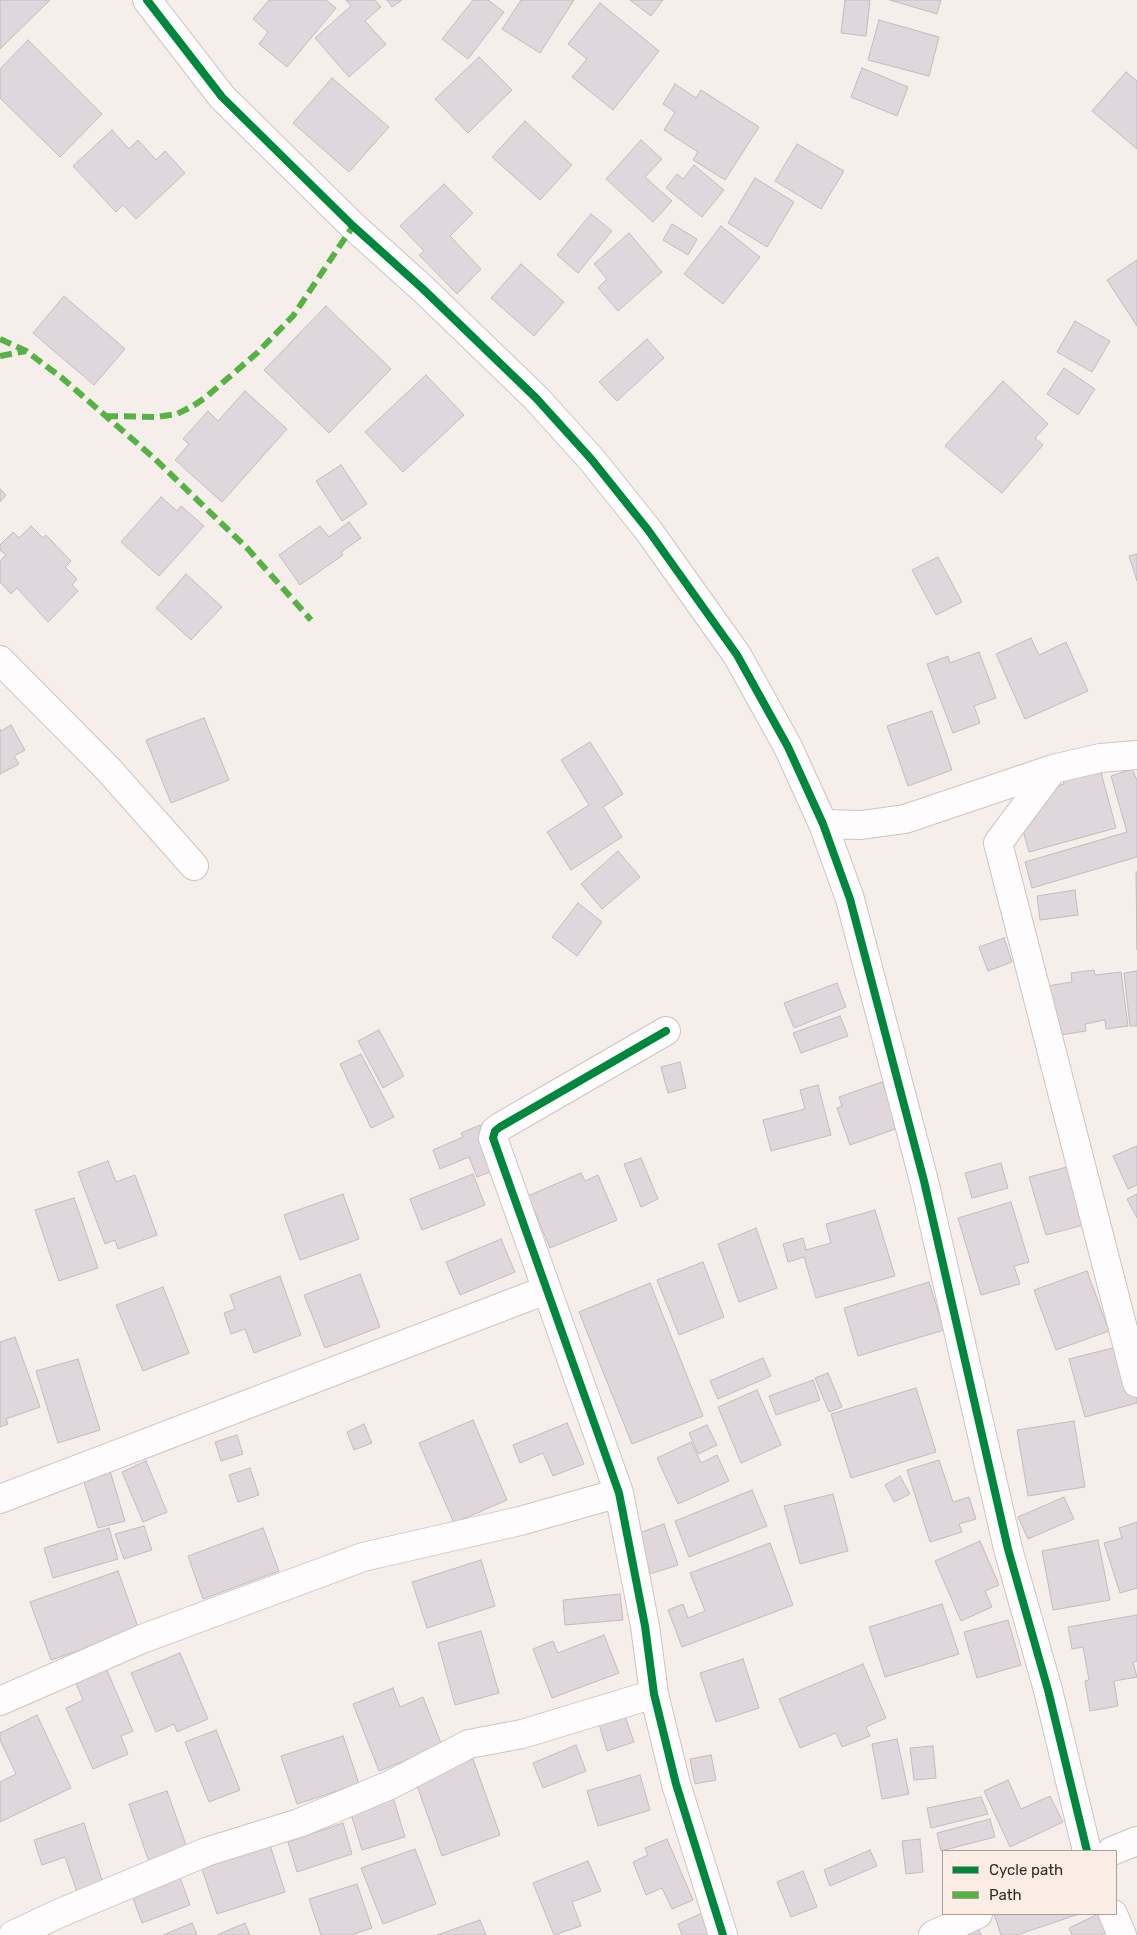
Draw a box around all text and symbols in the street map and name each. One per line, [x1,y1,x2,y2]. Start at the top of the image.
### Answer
legend [942,1850,1117,1915]
text: Cycle path [989,1861,1063,1879]
text: Path [989,1886,1022,1904]

